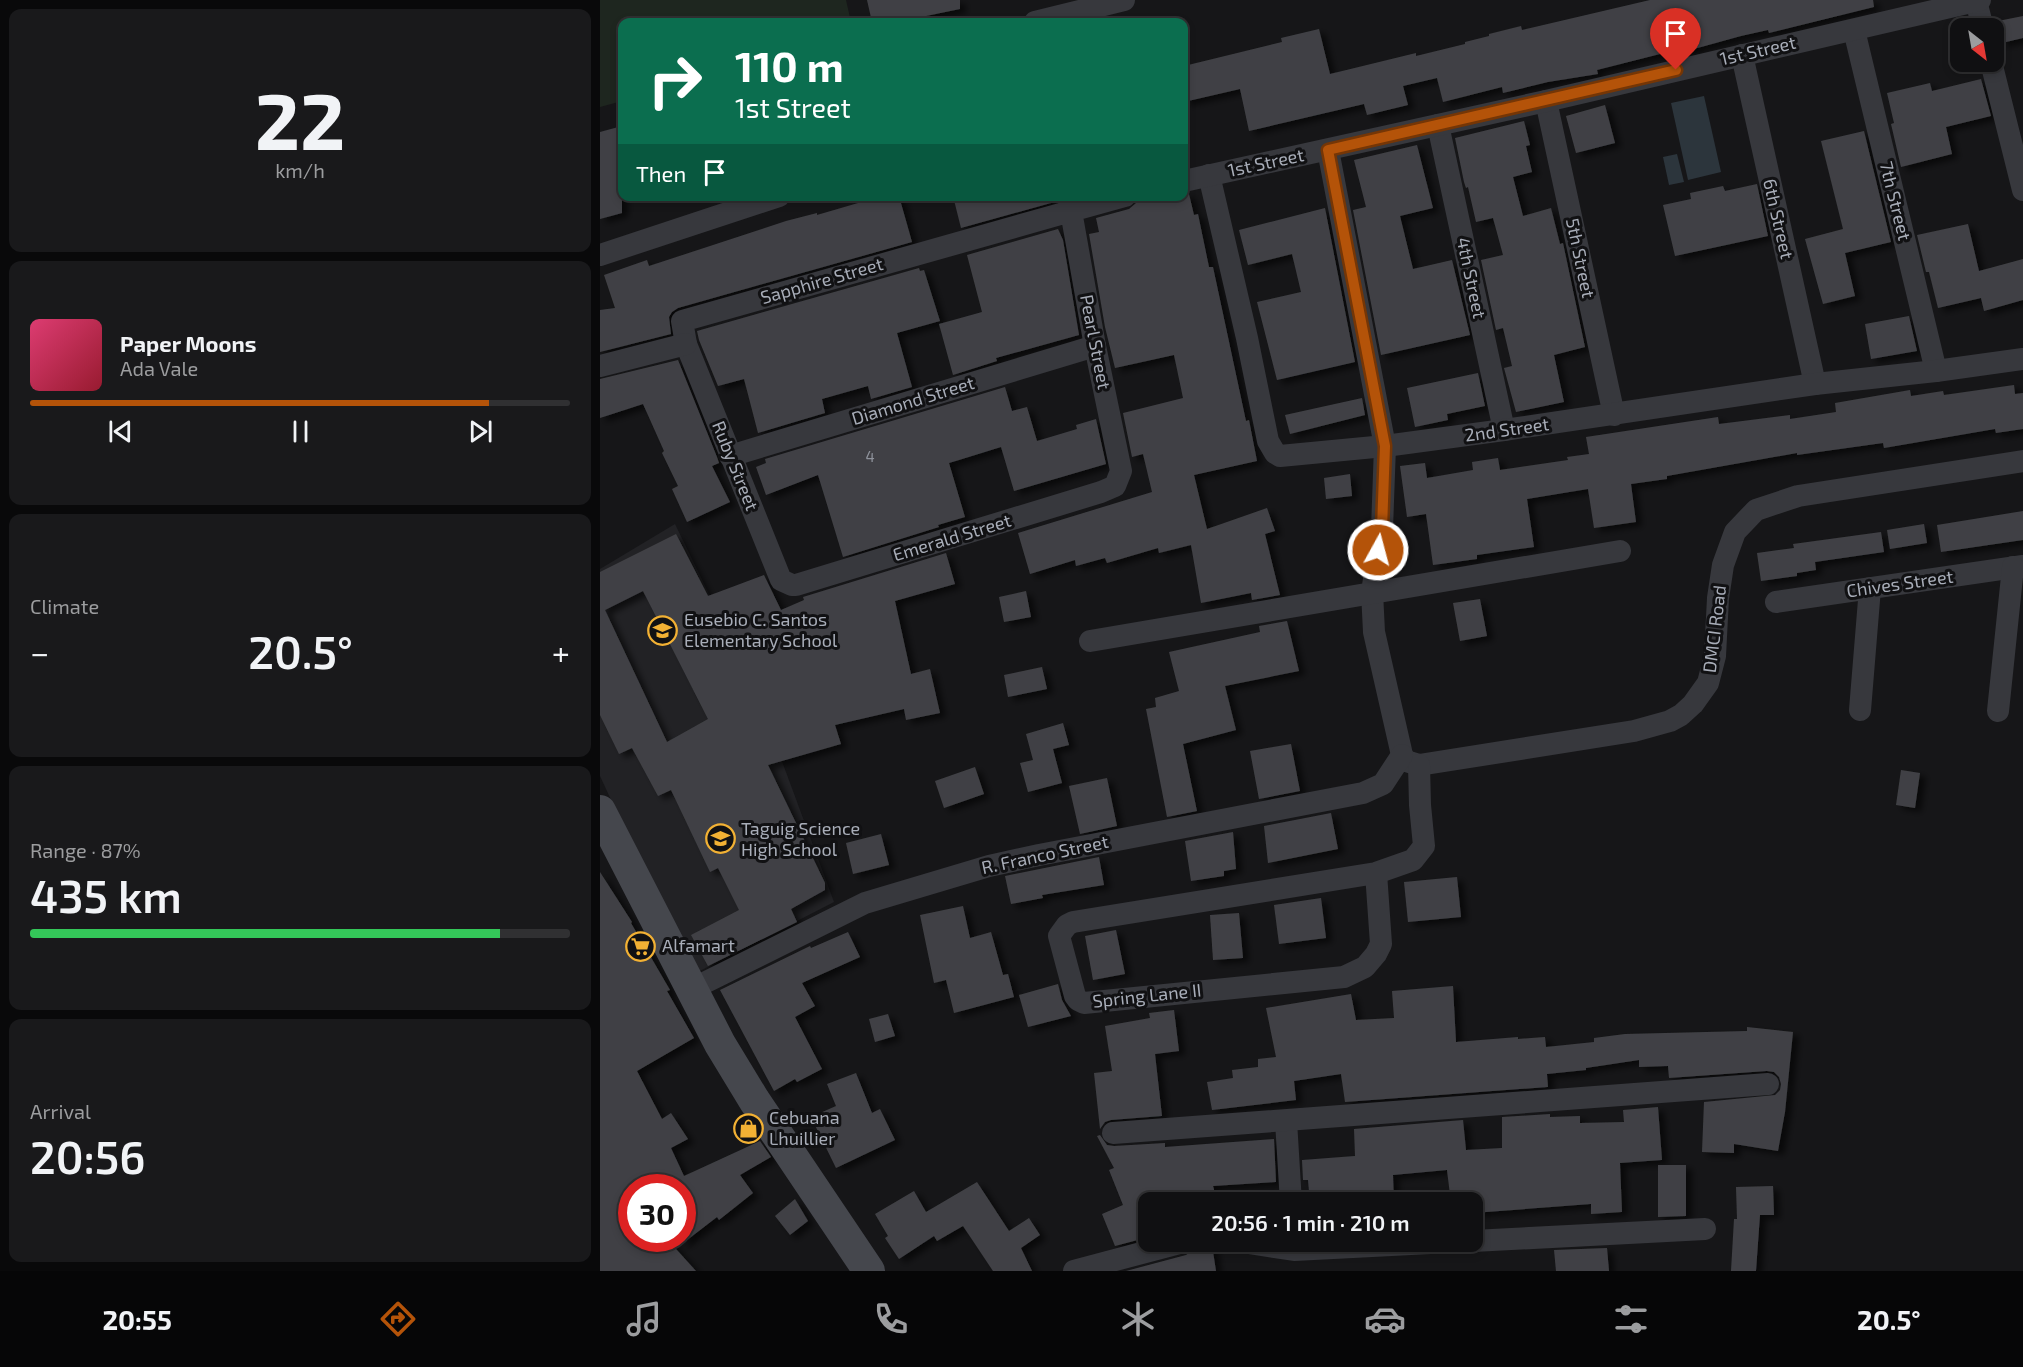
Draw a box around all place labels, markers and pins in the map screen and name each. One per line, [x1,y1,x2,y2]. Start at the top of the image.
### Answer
pin [1650,8,1701,70]
place label: Eusebio C. Santos Elementary School [684,608,838,651]
school or university icon: Eusebio C. Santos Elementary School [647,614,679,646]
place label: Taguig Science High School [741,817,860,860]
school or university icon: Taguig Science High School [704,823,736,855]
supermarket icon: Alfamart [625,930,657,962]
place label: Alfamart [662,934,735,956]
place label: Cebuana Lhuillier [769,1106,840,1149]
shop icon: Cebuana Lhuillier [732,1112,764,1144]

